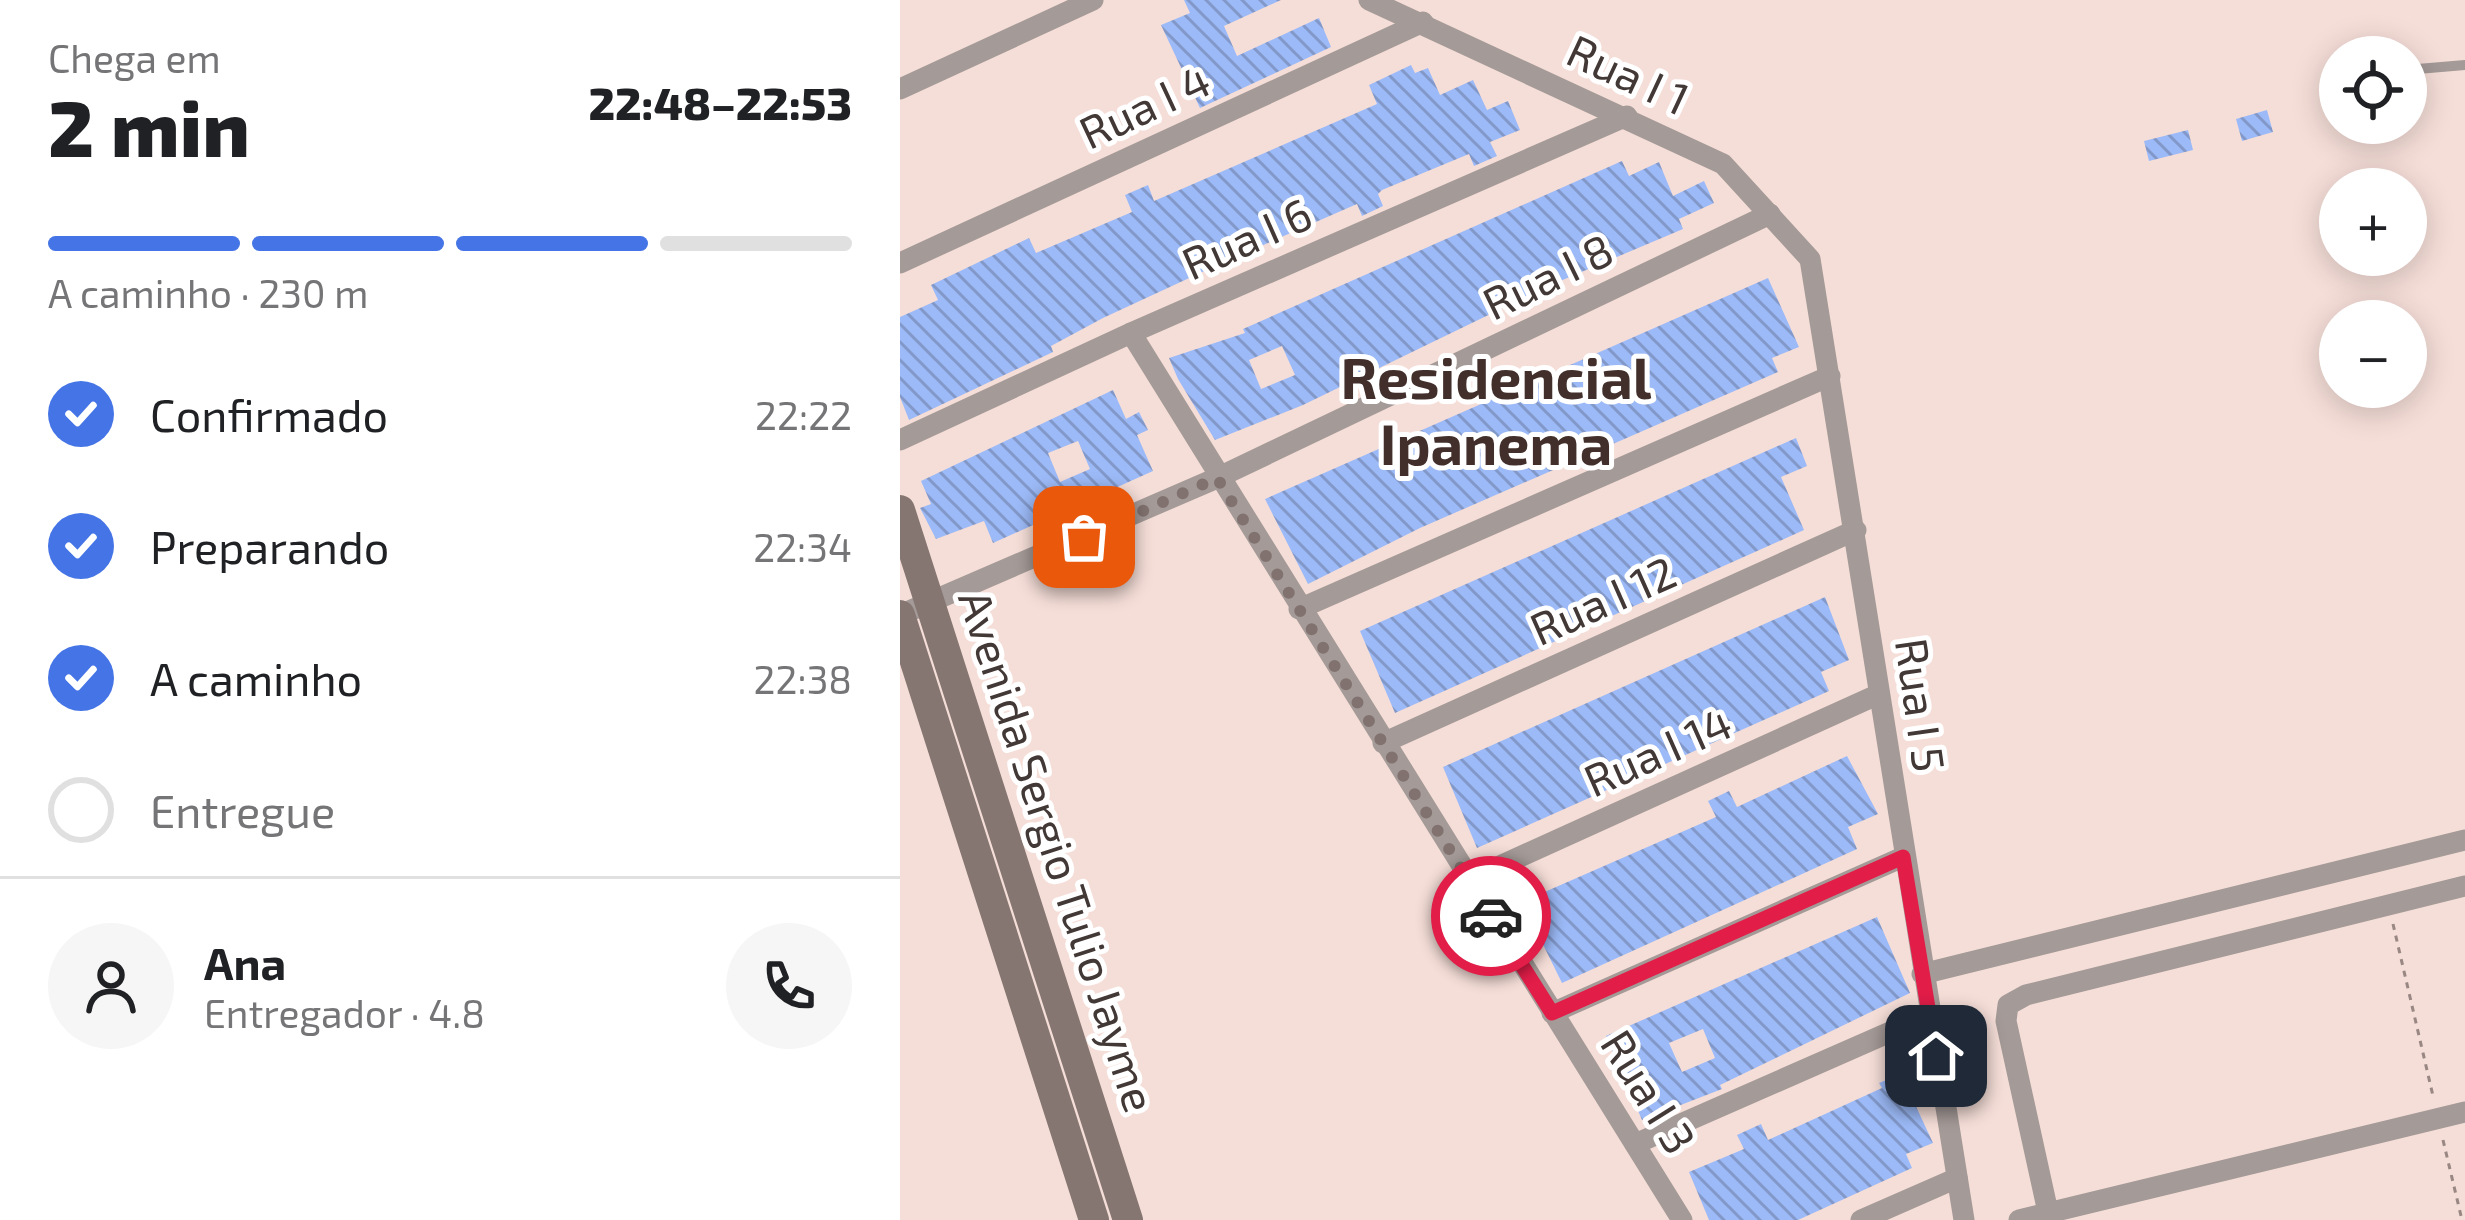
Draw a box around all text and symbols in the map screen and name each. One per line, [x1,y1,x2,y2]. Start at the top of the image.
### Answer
street label: Rua I 1 [1559,22,1698,125]
text: Chega em [48,34,221,81]
map controls [2319,36,2427,408]
button: locate [2319,36,2427,144]
street label: Rua I 4 [1070,52,1218,159]
text: 22:48–22:53 [588,75,852,129]
text: 2 min [48,79,250,173]
button: + [2319,168,2427,276]
street label: Rua I 6 [1173,185,1319,289]
street label: Rua I 8 [1474,221,1621,330]
text: A caminho · 230 m [48,269,368,316]
button: − [2319,300,2427,408]
district label: Residencial Ipanema [1340,342,1652,476]
icon: check [48,381,114,447]
text: Confirmado [150,387,388,441]
text: 22:22 [755,391,852,438]
pin [1033,486,1135,588]
icon: bag [1051,504,1117,570]
icon: check [48,513,114,579]
text: Preparando [150,519,389,573]
text: 22:34 [753,523,852,570]
street label: Rua I 12 [1521,543,1683,655]
street label: Avenida Sergio Tulio Jayme [949,583,1169,1118]
street label: Rua I 5 [1886,635,1958,775]
icon: check [48,645,114,711]
text: A caminho [150,651,362,705]
text: 22:38 [754,655,852,702]
street label: Rua I 14 [1575,694,1739,806]
text: Entregue [150,783,335,837]
courier [1431,856,1551,976]
icon: car [1458,883,1524,949]
button: person [48,923,174,1049]
button: phone [726,923,852,1049]
text: Ana [204,935,286,989]
text: Entregador · 4.8 [204,989,485,1036]
pin [1885,1005,1987,1107]
street label: Rua I 3 [1591,1019,1708,1163]
icon: home [1903,1023,1969,1089]

